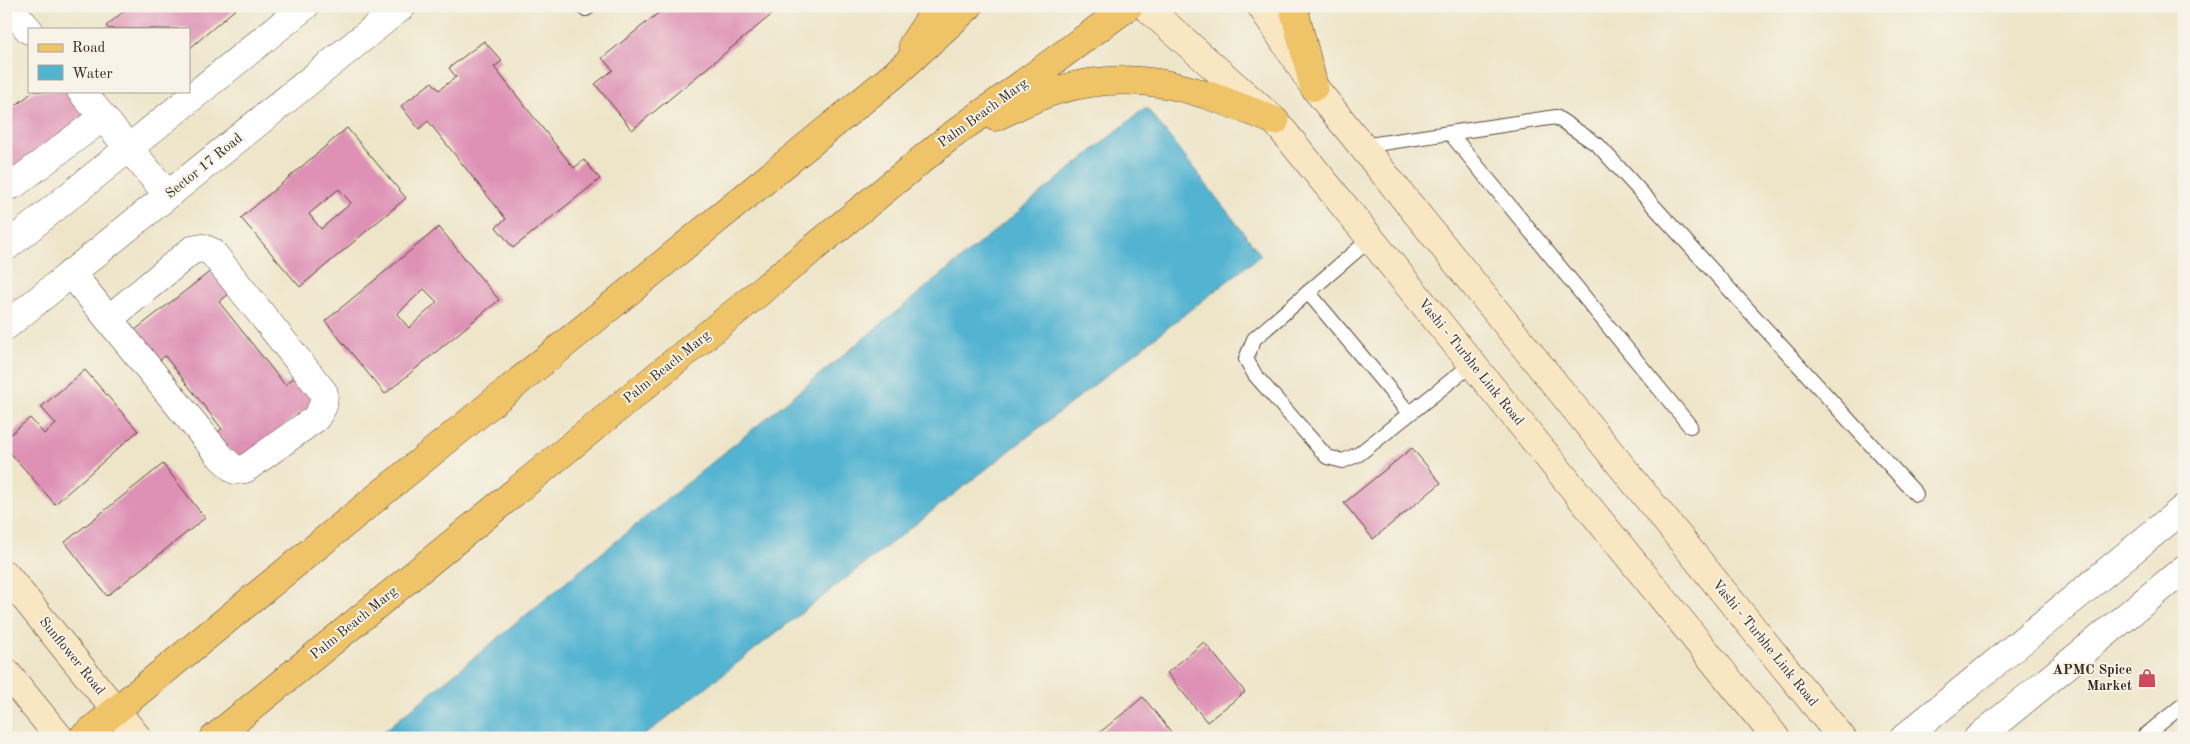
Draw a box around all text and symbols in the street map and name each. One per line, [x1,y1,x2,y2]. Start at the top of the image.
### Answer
legend [28,28,190,92]
text: Road [72,41,106,56]
text: Water [72,67,113,82]
street label: Palm Beach Marg [936,76,1031,150]
street label: Sector 17 Road [163,131,245,201]
street label: Vashi - Turbhe Link Road [1416,296,1526,428]
street label: Palm Beach Marg [621,328,713,406]
street label: Vashi - Turbhe Link Road [1710,577,1820,709]
street label: Palm Beach Marg [308,584,400,662]
street label: Sunflower Road [37,615,107,697]
place label: APMC Spice Market [2052,663,2132,693]
shop icon: APMC Spice Market [2136,667,2158,689]

